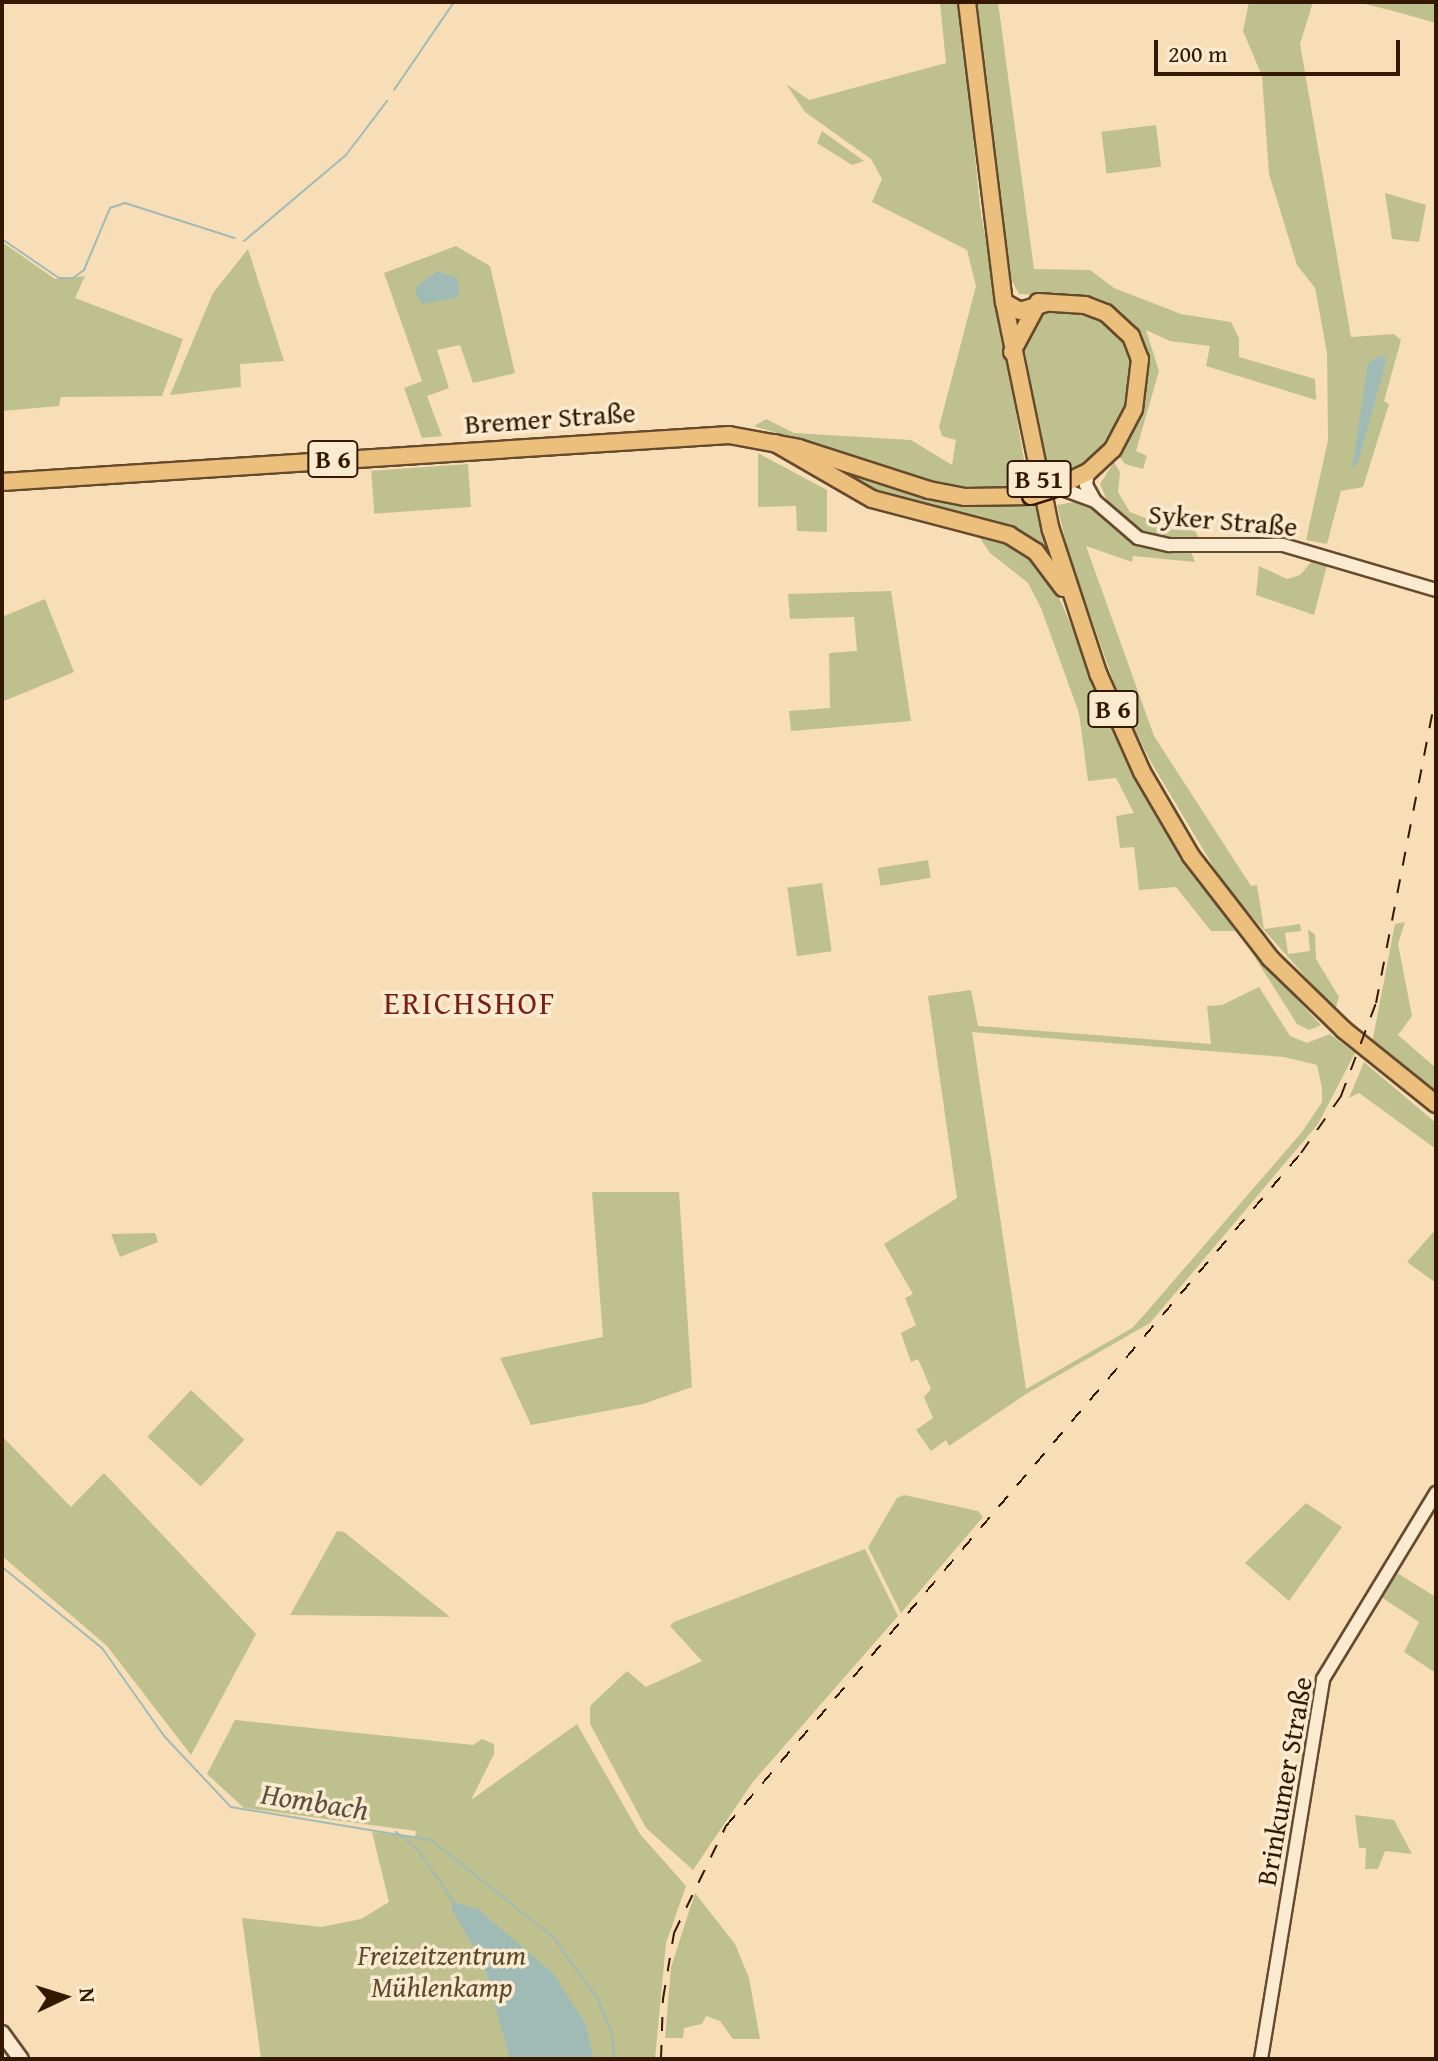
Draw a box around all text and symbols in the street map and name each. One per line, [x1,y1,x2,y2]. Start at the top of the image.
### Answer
scale bar [1158,24,1404,74]
text: 200 m [1168,36,1228,71]
street label: Bremer Straße [463,395,637,441]
road number: B 6 [307,437,359,481]
road number: B 51 [1005,457,1073,501]
street label: Syker Straße [1147,497,1299,543]
road number: B 6 [1087,687,1139,731]
district label: ERICHSHOF [384,984,556,1022]
street label: Brinkumer Straße [1249,1674,1319,1888]
water label: Hombach [259,1775,371,1827]
park label: Freizeitzentrum Mühlenkamp [358,1938,526,2004]
north arrow [24,1957,104,2037]
text: N [71,1987,104,2004]

